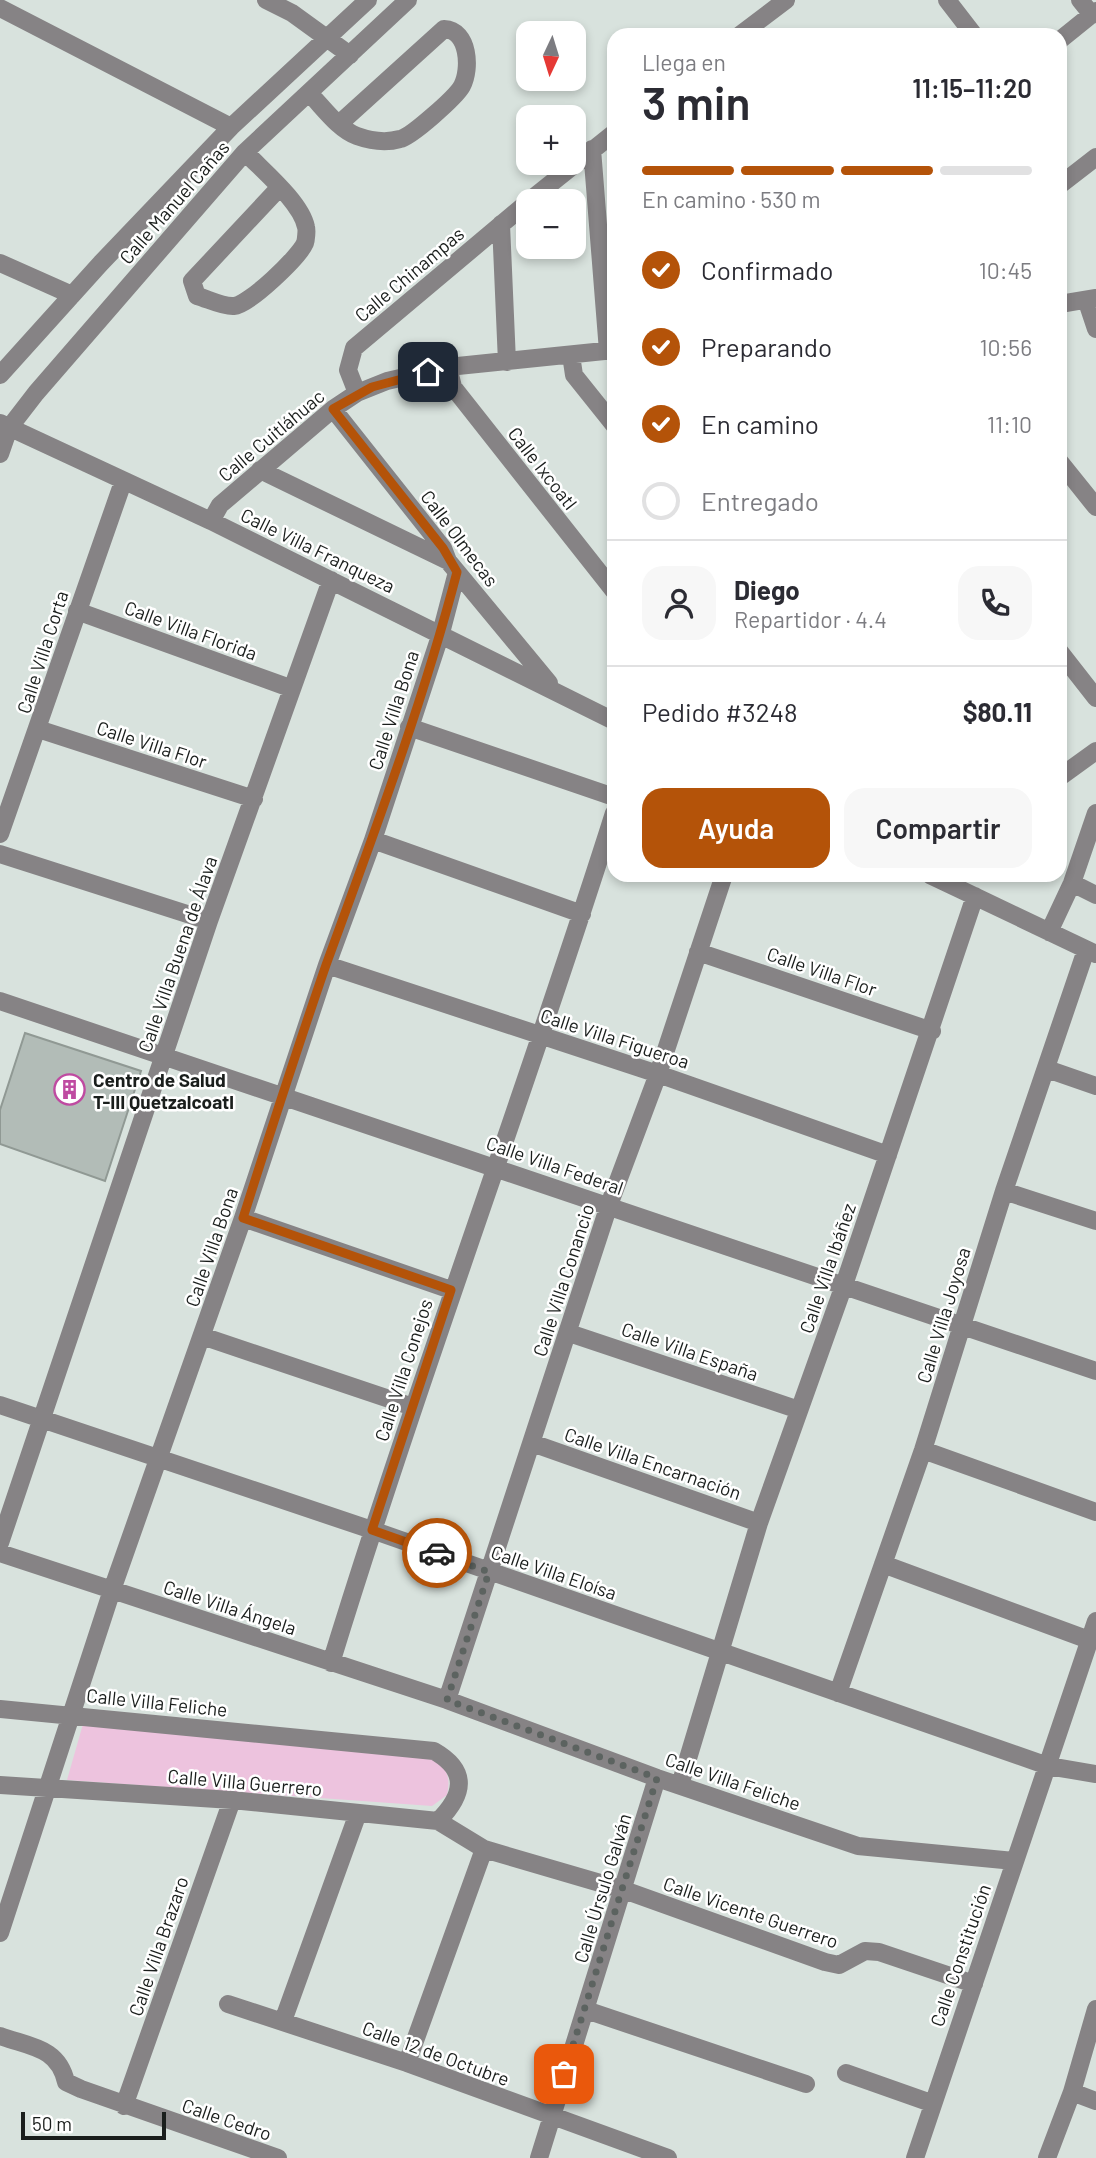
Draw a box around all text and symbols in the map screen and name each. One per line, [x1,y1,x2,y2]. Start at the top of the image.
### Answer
north arrow [516,21,586,91]
map controls [516,21,586,259]
text: Llega en [642,48,726,76]
text: 11:15–11:20 [912,72,1032,103]
text: 3 min [642,74,751,129]
button: + [516,105,586,175]
street label: Calle Manuel Cañas [114,136,234,268]
text: En camino · 530 m [642,185,821,213]
button: − [516,189,586,259]
street label: Calle Chinampas [350,222,468,326]
icon: check [642,251,680,289]
text: Confirmado [701,254,833,285]
text: 10:45 [979,256,1032,284]
icon: check [642,328,680,366]
text: Preparando [701,331,832,362]
text: 10:56 [979,333,1032,361]
pin [398,342,458,402]
icon: home [409,353,447,391]
street label: Calle Cuitláhuac [213,384,329,486]
icon: check [642,405,680,443]
text: En camino [701,408,819,439]
text: 11:10 [987,410,1032,438]
street label: Calle Ixcoatl [504,422,582,514]
street label: Calle Olmecas [416,485,504,591]
text: Entregado [701,485,819,516]
street label: Calle Villa Franqueza [237,503,399,597]
button: person [642,566,716,640]
button: phone [958,566,1032,640]
text: Diego [734,574,800,605]
street label: Calle Villa Corta [11,588,73,716]
street label: Calle Villa Florida [122,595,260,665]
text: Repartidor · 4.4 [734,605,887,633]
street label: Calle Villa Bona [363,647,423,773]
text: Pedido #3248 [642,696,798,727]
text: $80.11 [963,696,1032,727]
street label: Calle Villa Flor [94,715,210,773]
button: Ayuda [642,788,830,868]
button: Compartir [844,788,1032,868]
street label: Calle Villa Buena de Álava [133,853,221,1055]
street label: Calle Villa Flor [764,941,880,1001]
street label: Calle Villa Figueroa [538,1003,692,1073]
place label: Centro de Salud T-III Quetzalcoatl [93,1068,234,1113]
building icon: Centro de Salud T-III Quetzalcoatl [53,1073,87,1107]
street label: Calle Villa Federal [483,1131,627,1199]
street label: Calle Villa Bona [180,1185,242,1309]
street label: Calle Villa Ibáñez [794,1200,860,1336]
street label: Calle Villa Conancio [527,1201,599,1359]
street label: Calle Villa Joyosa [911,1244,975,1386]
street label: Calle Villa Conejos [369,1296,437,1444]
street label: Calle Villa España [619,1317,761,1385]
street label: Calle Villa Encarnación [562,1422,744,1504]
courier [402,1518,472,1588]
icon: car [418,1534,456,1572]
street label: Calle Villa Eloísa [488,1540,620,1604]
street label: Calle Villa Ángela [161,1575,299,1639]
street label: Calle Villa Feliche [85,1683,229,1721]
street label: Calle Villa Feliche [662,1747,804,1815]
street label: Calle Villa Guerrero [167,1764,323,1800]
street label: Calle Úrsulo Galván [568,1810,636,1966]
street label: Calle Vicente Guerrero [660,1871,842,1953]
street label: Calle Villa Brazaro [123,1873,193,2019]
street label: Calle Constitución [925,1881,995,2029]
street label: Calle 12 de Octubre [359,2016,513,2090]
pin [534,2044,594,2104]
icon: bag [545,2055,583,2093]
street label: Calle Cedro [179,2093,275,2145]
scale bar [21,2109,166,2141]
text: 50 m [32,2112,72,2135]

